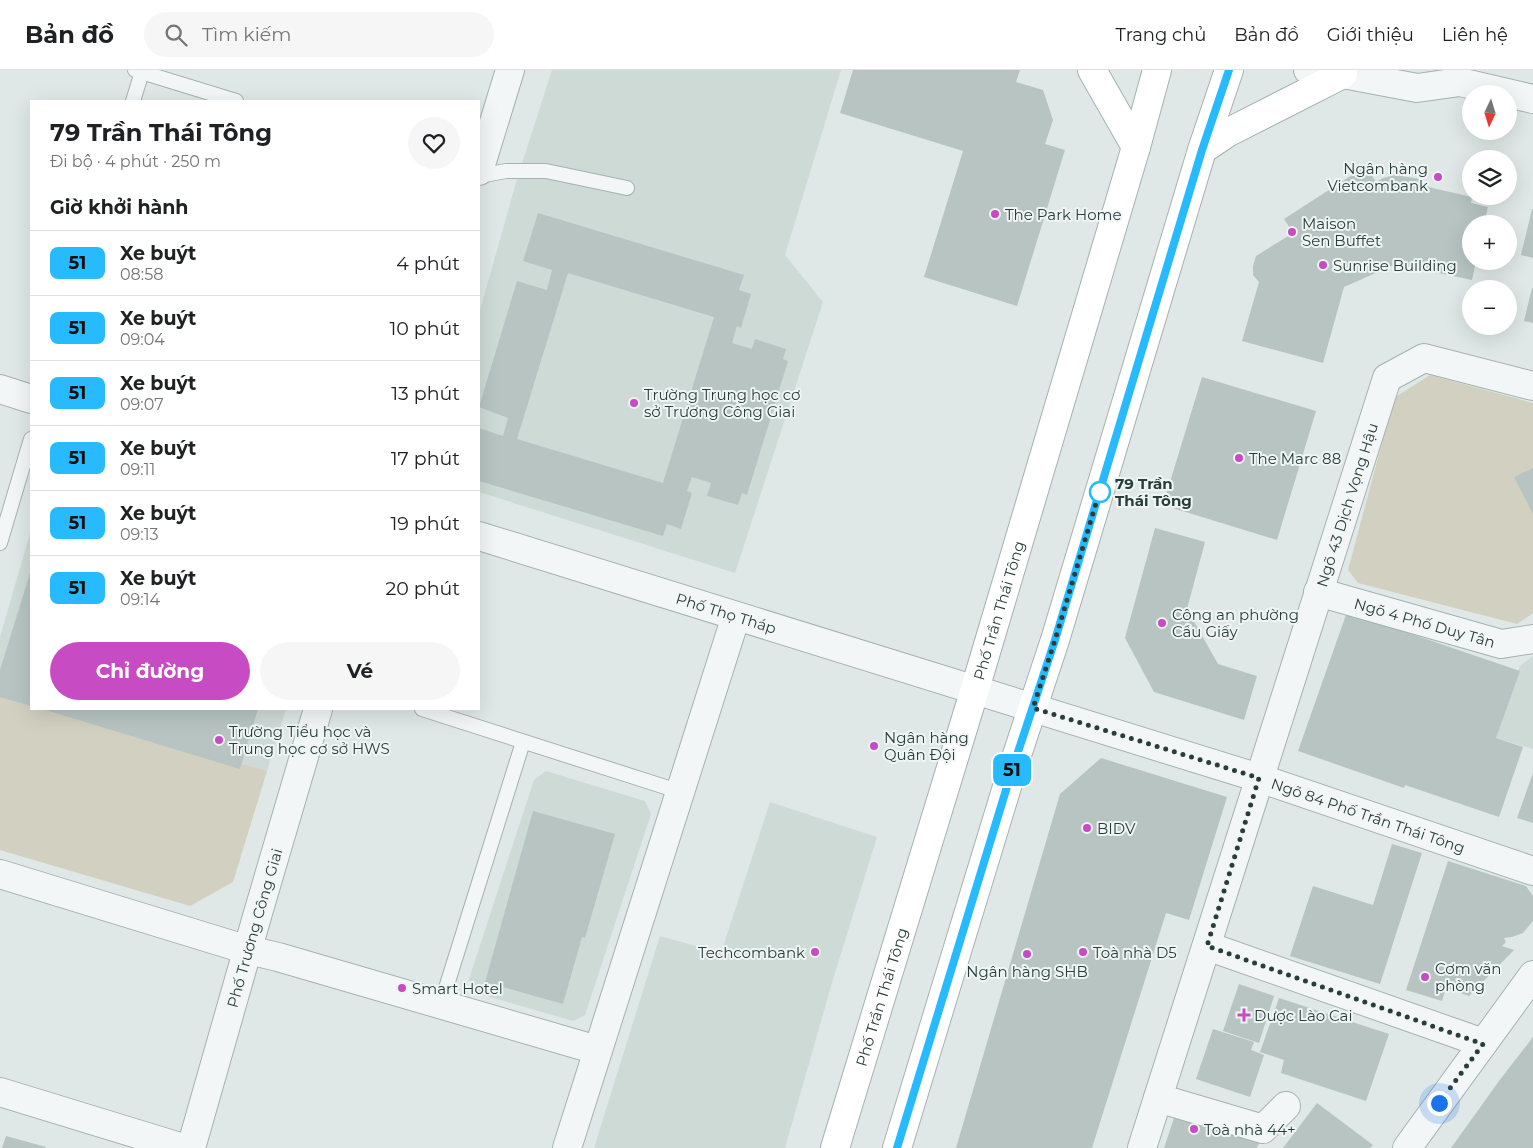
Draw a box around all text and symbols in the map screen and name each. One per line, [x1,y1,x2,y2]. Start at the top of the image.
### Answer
search box [144,12,494,57]
text: Bản đồ [25,20,114,49]
icon: search [162,21,190,49]
text: Tìm kiếm [202,23,291,46]
text: Trang chủ [1116,24,1206,46]
text: Bản đồ [1234,24,1299,46]
text: Giới thiệu [1327,24,1414,46]
text: Liên hệ [1442,24,1508,46]
north arrow [1462,85,1518,140]
map controls [1462,85,1517,335]
button: heart [408,117,460,169]
text: 79 Trần Thái Tông [50,118,272,147]
button: layers [1462,150,1517,205]
text: Đi bộ · 4 phút · 250 m [50,152,221,171]
place label: Ngân hàng Vietcombank [1327,159,1428,195]
marker: Ngân hàng Vietcombank [1432,171,1444,183]
text: Giờ khởi hành [50,196,189,219]
place label: The Park Home [1005,205,1122,224]
marker: The Park Home [989,208,1001,220]
place label: Maison Sen Buffet [1302,214,1381,250]
button: + [1462,215,1517,270]
marker: Maison Sen Buffet [1286,226,1298,238]
text: Xe buýt [120,242,196,265]
text: 51 [69,252,86,274]
text: 4 phút [396,252,460,275]
place label: Sunrise Building [1333,256,1457,275]
marker: Sunrise Building [1317,259,1329,271]
text: 08:58 [120,265,163,284]
button: − [1462,280,1517,335]
text: Xe buýt [120,307,196,330]
text: 51 [69,317,86,339]
text: 10 phút [389,317,460,340]
text: 09:04 [120,330,165,349]
text: Xe buýt [120,372,196,395]
text: 51 [69,382,86,404]
text: 13 phút [391,382,460,405]
place label: Trường Trung học cơ sở Trương Công Giai [644,385,801,421]
text: 09:07 [120,395,164,414]
marker: Trường Trung học cơ sở Trương Công Giai [628,397,640,409]
street label: Ngõ 43 Dịch Vọng Hậu [1312,420,1382,589]
text: Xe buýt [120,437,196,460]
text: 51 [69,447,86,469]
text: 17 phút [391,447,460,470]
place label: The Marc 88 [1249,449,1341,468]
marker: The Marc 88 [1233,452,1245,464]
text: 09:11 [120,460,155,479]
place label: 79 Trần Thái Tông [1115,474,1192,510]
marker: 79 Trần Thái Tông [1089,481,1111,503]
text: Xe buýt [120,502,196,525]
text: 51 [69,512,86,534]
text: 19 phút [390,512,460,535]
text: 09:13 [120,525,159,544]
street label: Phố Trần Thái Tông [969,538,1028,682]
text: Xe buýt [120,567,196,590]
text: 51 [69,577,86,599]
text: 20 phút [385,577,460,600]
street label: Phố Thọ Tháp [674,588,779,637]
text: 09:14 [120,590,160,609]
street label: Ngõ 4 Phố Duy Tân [1352,593,1497,651]
place label: Công an phường Cầu Giấy [1172,605,1299,641]
marker: Công an phường Cầu Giấy [1156,617,1168,629]
button: Chỉ đường [50,642,250,700]
button: Vé [260,642,460,700]
place label: Trường Tiểu học và Trung học cơ sở HWS [229,722,390,758]
place label: Ngân hàng Quân Đội [884,728,969,764]
marker: Trường Tiểu học và Trung học cơ sở HWS [213,734,225,746]
marker: Ngân hàng Quân Đội [868,740,880,752]
line badge: 51 [990,754,1034,786]
text: 51 [1003,759,1021,781]
street label: Ngõ 84 Phố Trần Thái Tông [1269,773,1468,857]
place label: BIDV [1097,819,1136,838]
marker: BIDV [1081,822,1093,834]
street label: Phố Trương Công Giai [222,846,286,1010]
street label: Phố Trần Thái Tông [851,925,911,1069]
place label: Techcombank [698,943,805,962]
place label: Toà nhà D5 [1093,943,1177,962]
marker: Techcombank [809,946,821,958]
marker: Toà nhà D5 [1077,946,1089,958]
marker: Ngân hàng SHB [1021,948,1033,960]
place label: Cơm văn phòng [1435,959,1501,995]
place label: Ngân hàng SHB [966,962,1088,981]
marker: Cơm văn phòng [1419,971,1431,983]
place label: Smart Hotel [412,979,503,998]
marker: Smart Hotel [396,982,408,994]
place label: Dược Lào Cai [1254,1006,1352,1025]
marker: Dược Lào Cai [1238,1009,1250,1021]
your location [1427,1091,1452,1116]
place label: Toà nhà 44+ [1204,1120,1296,1139]
marker: Toà nhà 44+ [1188,1123,1200,1135]

